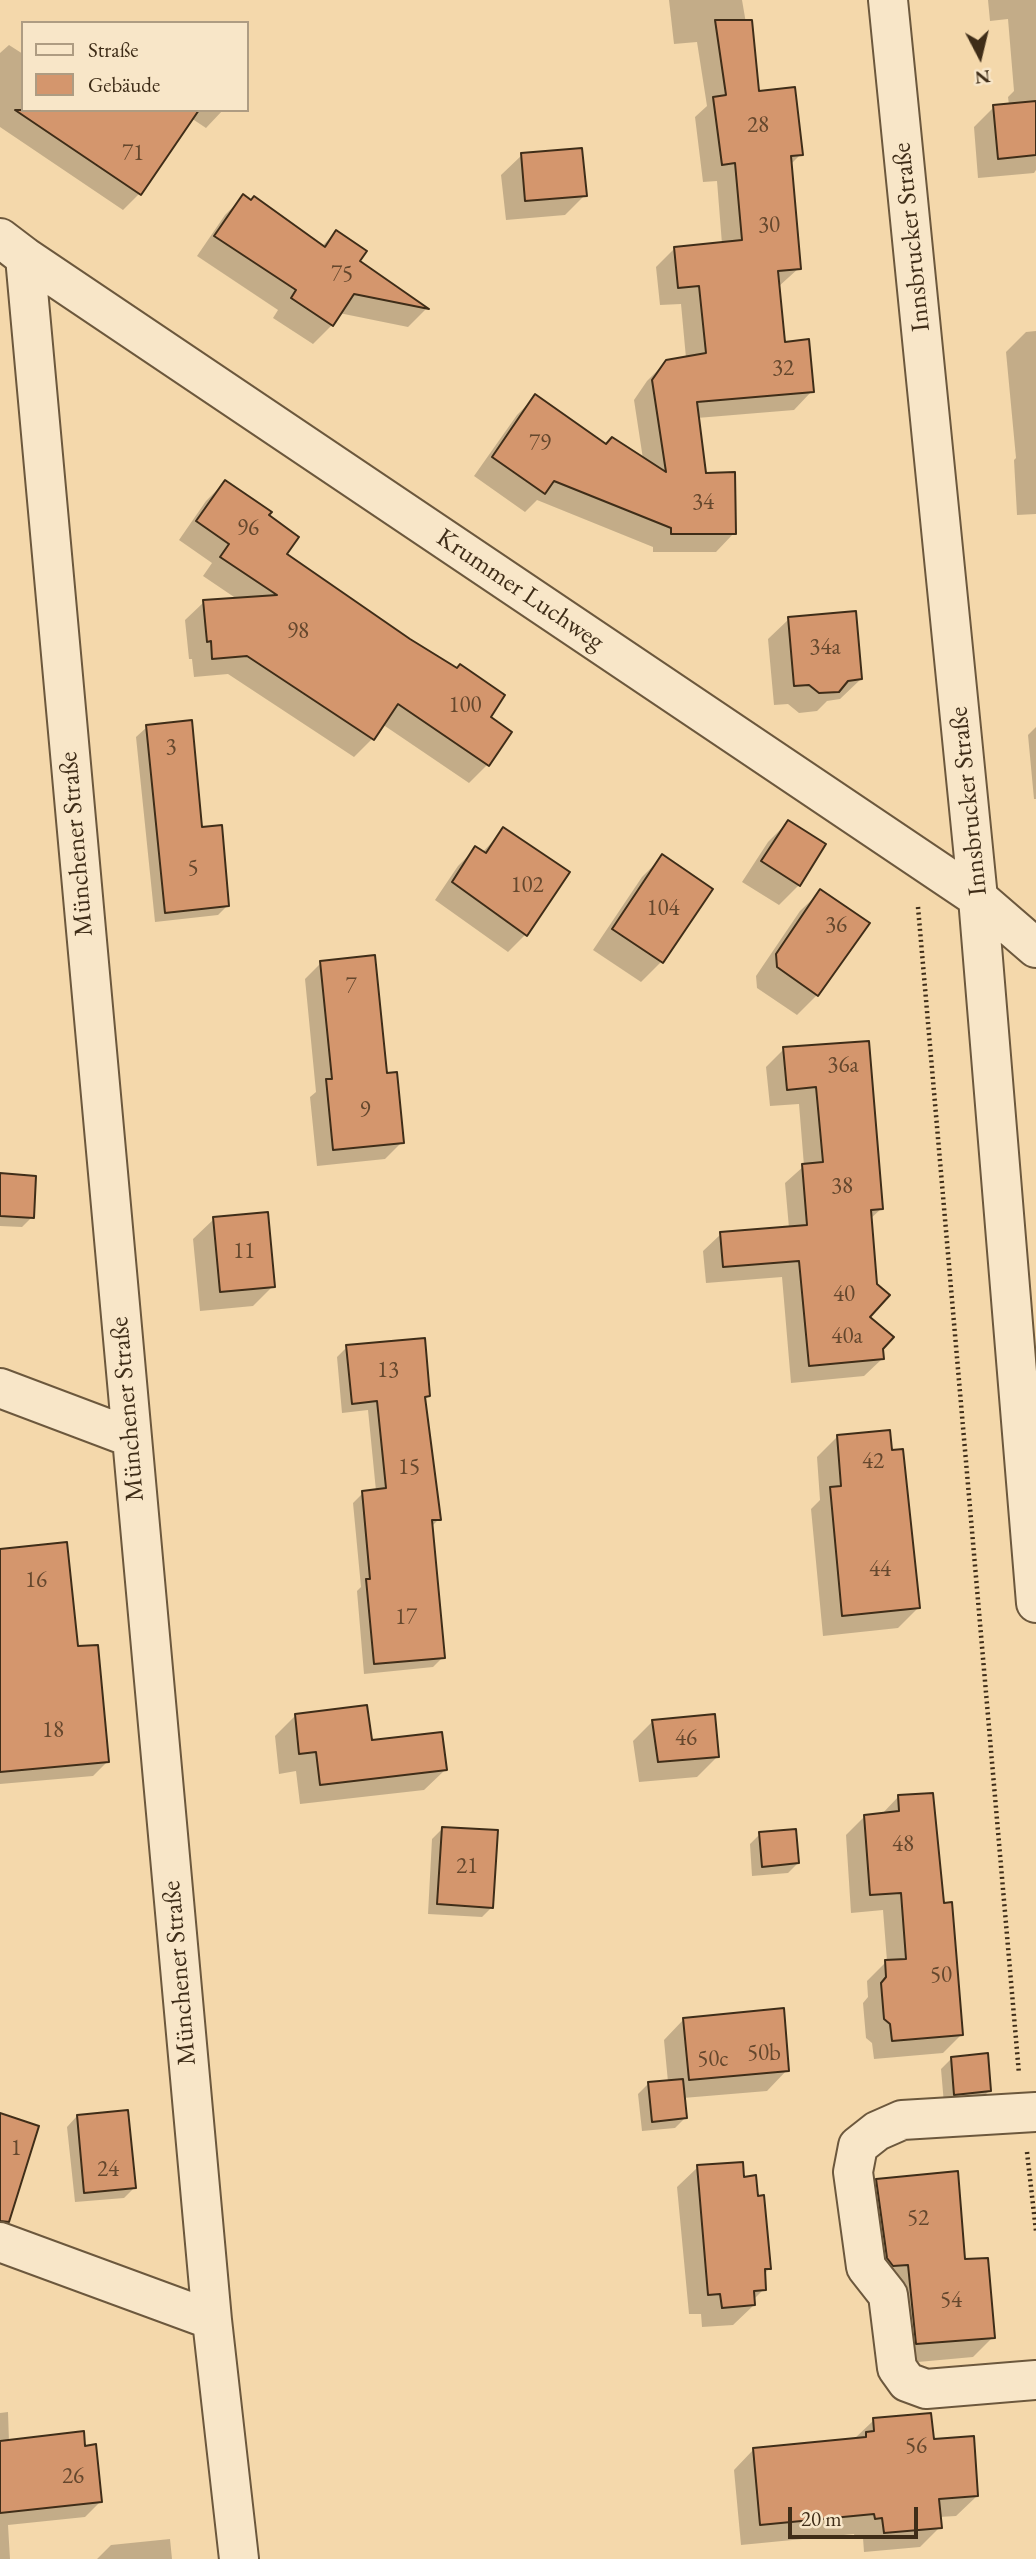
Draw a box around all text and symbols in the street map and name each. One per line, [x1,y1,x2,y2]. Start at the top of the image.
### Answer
legend [21,21,248,112]
north arrow [945,21,1015,91]
text: Straße [88,36,139,63]
text: N [973,64,992,91]
text: Gebäude [88,71,160,98]
house number: 28 [747,112,769,140]
house number: 71 [122,140,144,168]
street label: Innsbrucker Straße [887,141,937,333]
house number: 30 [758,212,780,240]
house number: 75 [331,261,353,289]
house number: 32 [772,355,794,383]
house number: 79 [529,430,551,458]
house number: 34 [692,489,714,517]
house number: 96 [237,515,259,543]
street label: Krummer Luchweg [430,522,610,658]
house number: 98 [287,618,309,646]
house number: 34a [809,634,841,662]
house number: 100 [448,692,482,720]
street label: Innsbrucker Straße [944,705,994,897]
house number: 3 [165,734,177,762]
street label: Münchener Straße [53,750,101,938]
house number: 5 [187,855,199,883]
house number: 102 [510,872,544,900]
house number: 104 [646,895,680,923]
house number: 36 [825,912,847,940]
house number: 7 [345,973,357,1001]
house number: 36a [827,1052,859,1080]
house number: 9 [359,1097,371,1125]
house number: 38 [831,1173,853,1201]
house number: 11 [233,1238,255,1266]
house number: 40 [833,1281,855,1309]
street label: Münchener Straße [104,1315,152,1503]
house number: 40a [831,1323,863,1351]
house number: 13 [377,1357,399,1385]
house number: 42 [862,1448,884,1476]
house number: 15 [398,1454,420,1482]
house number: 44 [869,1556,891,1584]
house number: 16 [25,1567,47,1595]
house number: 17 [395,1604,417,1632]
house number: 18 [42,1717,64,1745]
house number: 46 [675,1725,697,1753]
house number: 48 [892,1831,914,1859]
house number: 21 [456,1853,478,1881]
street label: Münchener Straße [156,1879,204,2067]
house number: 50 [930,1962,952,1990]
house number: 50b [747,2040,781,2068]
house number: 50c [697,2046,729,2074]
house number: 1 [10,2135,22,2163]
house number: 24 [97,2156,119,2184]
house number: 52 [907,2205,929,2233]
house number: 54 [940,2287,962,2315]
house number: 56 [905,2433,927,2461]
house number: 26 [62,2463,84,2491]
scale bar [791,2492,920,2536]
text: 20 m [801,2505,842,2532]

